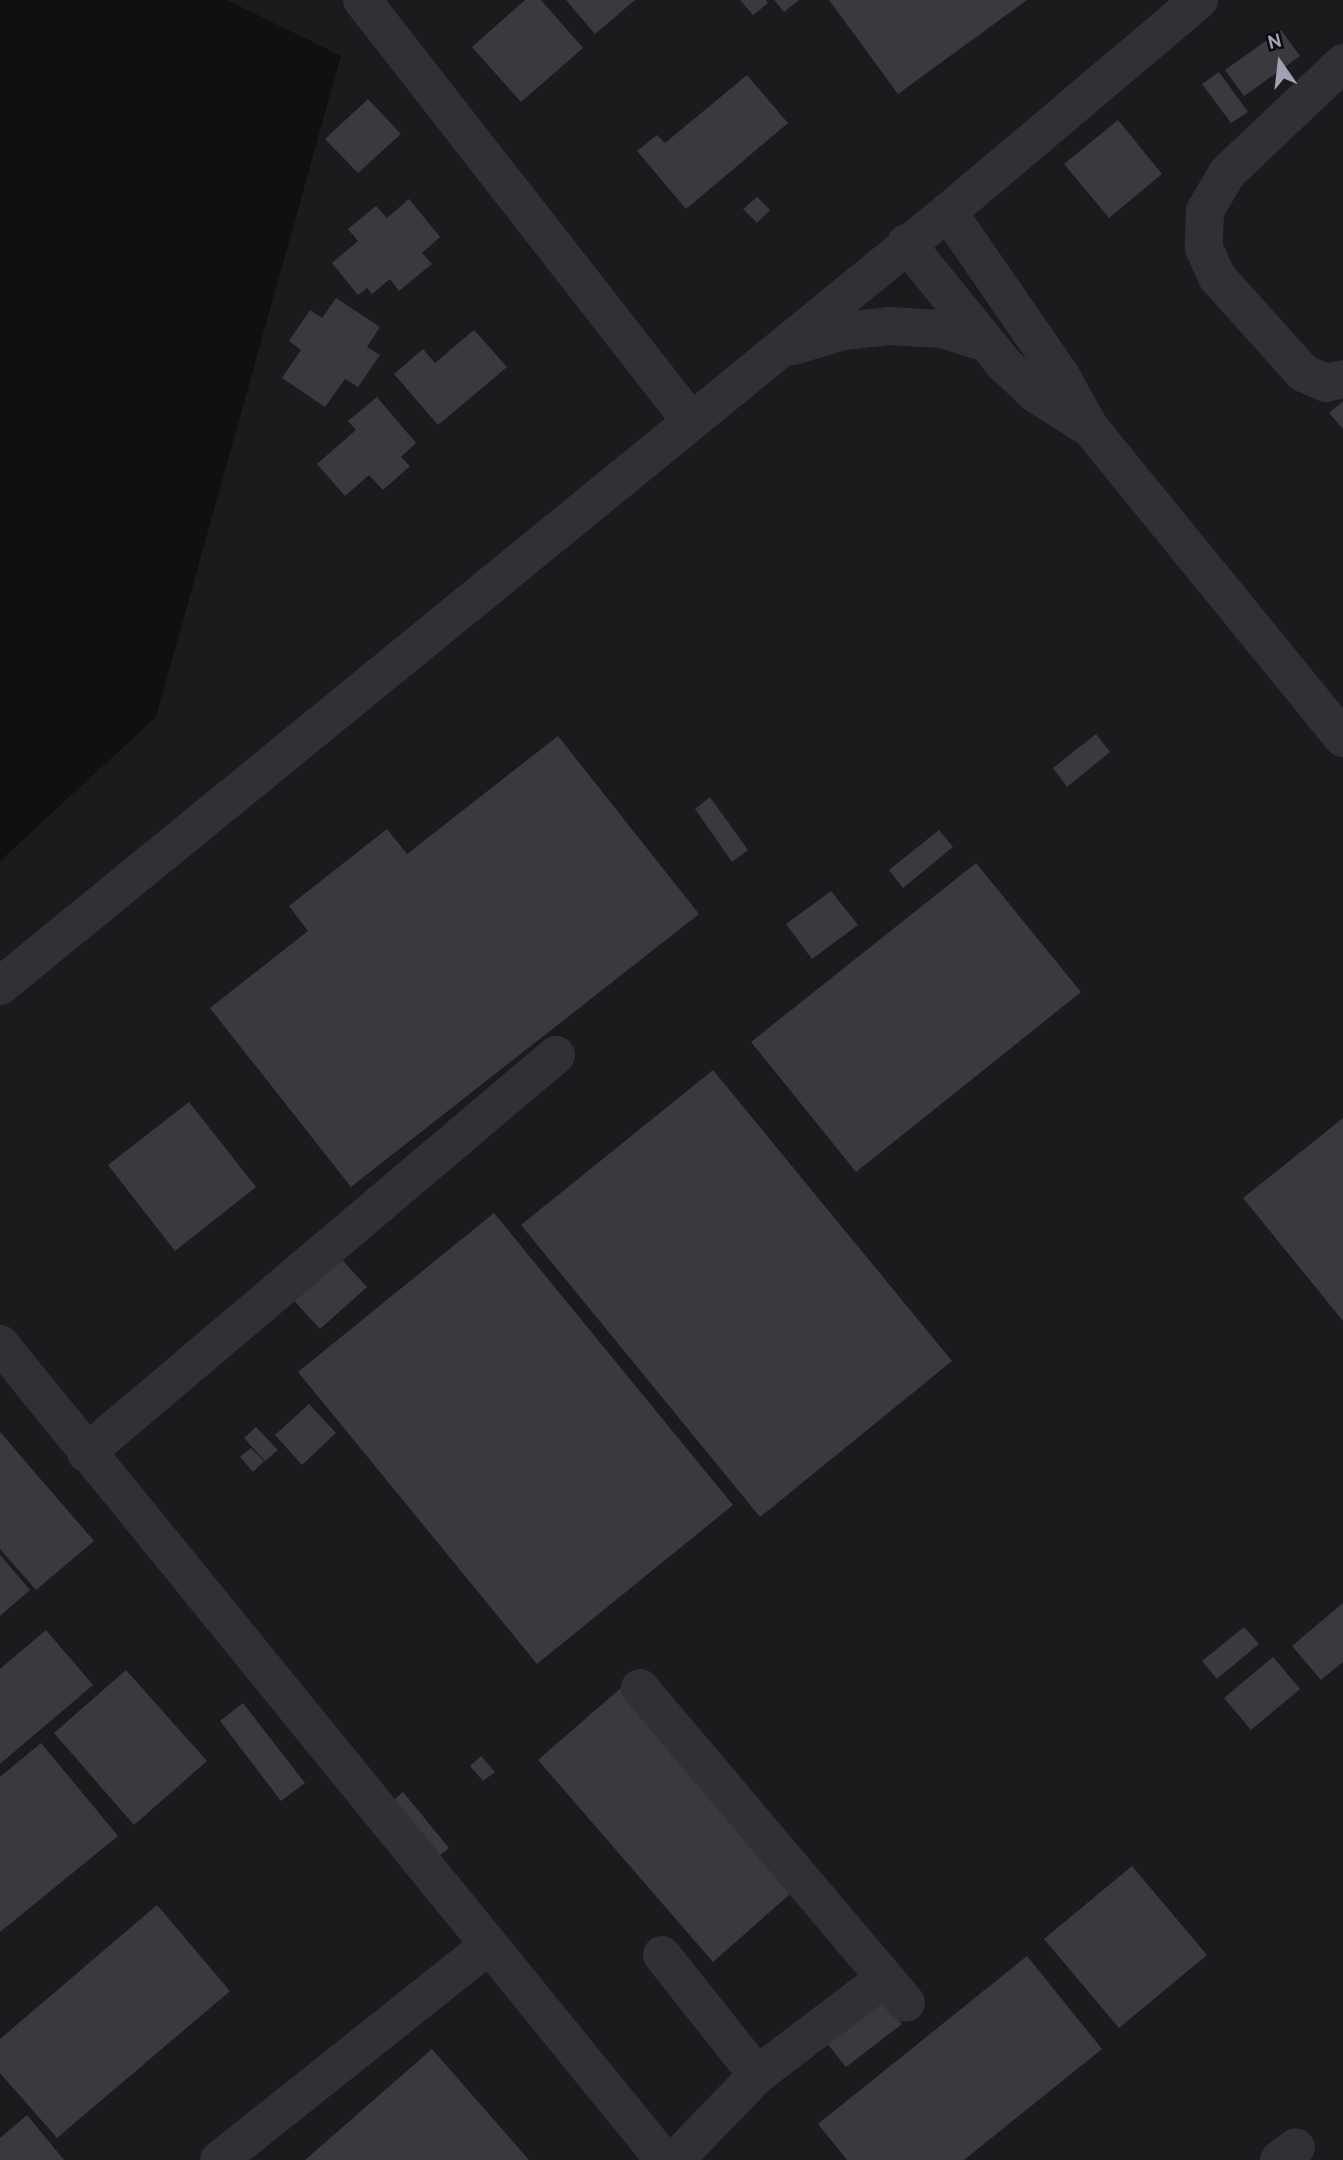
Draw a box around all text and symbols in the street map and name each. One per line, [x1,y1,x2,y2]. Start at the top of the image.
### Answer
north arrow [1245,28,1315,98]
text: N [1265,29,1284,56]

